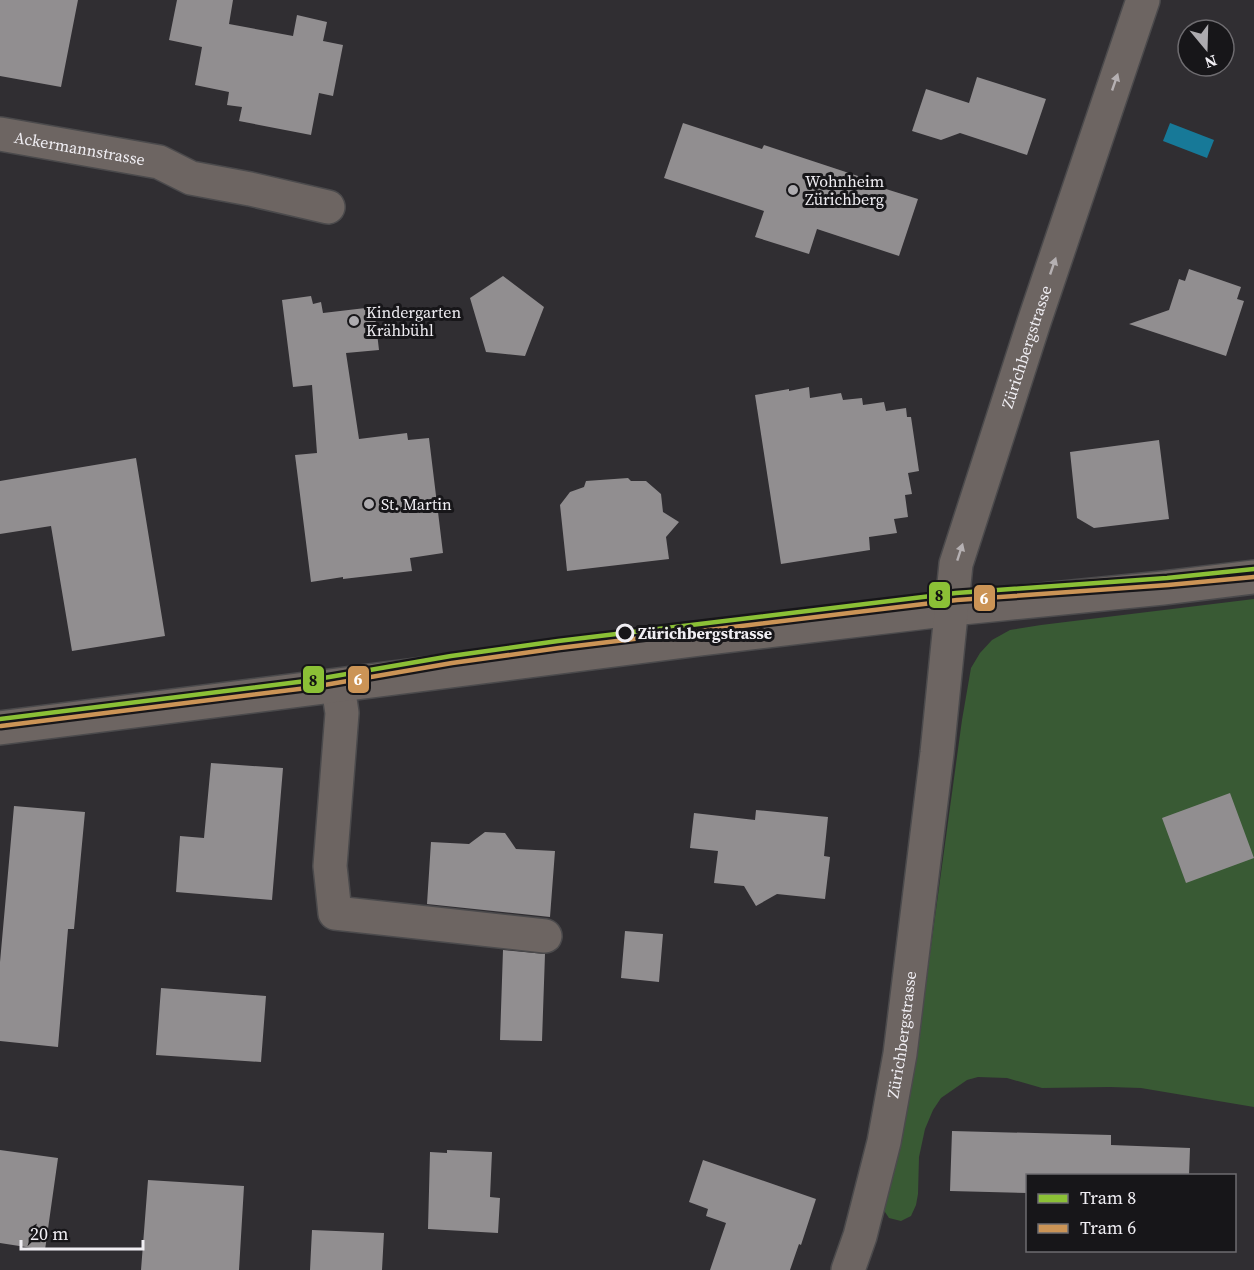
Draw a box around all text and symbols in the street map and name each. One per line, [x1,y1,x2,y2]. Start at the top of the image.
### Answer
north arrow [1176,18,1236,78]
text: N [1201,50,1220,75]
one-way arrow [1111,73,1121,91]
street label: Ackermannstrasse [13,126,147,170]
place label: Wohnheim Zürichberg [805,170,884,210]
marker: Wohnheim Zürichberg [786,183,800,197]
one-way arrow [1049,257,1058,275]
street label: Zürichbergstrasse [996,282,1057,411]
place label: Kindergarten Krähbühl [366,301,461,341]
marker: Kindergarten Krähbühl [347,314,361,328]
place label: St. Martin [381,493,452,515]
marker: St. Martin [362,497,376,511]
one-way arrow [956,543,965,561]
line badge: 8 [928,581,951,609]
text: 8 [935,584,943,606]
line badge: 6 [973,584,996,612]
text: 6 [980,587,989,609]
place label: Zürichbergstrasse [638,622,772,644]
marker: Zürichbergstrasse [616,624,634,642]
line badge: 8 [302,665,325,694]
line badge: 6 [347,665,370,694]
text: 6 [354,668,363,690]
text: 8 [309,669,317,691]
street label: Zürichbergstrasse [881,970,921,1100]
legend [1026,1174,1236,1252]
text: Tram 8 [1080,1185,1136,1210]
scale bar [21,1213,142,1251]
text: Tram 6 [1080,1215,1136,1240]
text: 20 m [30,1221,68,1246]

